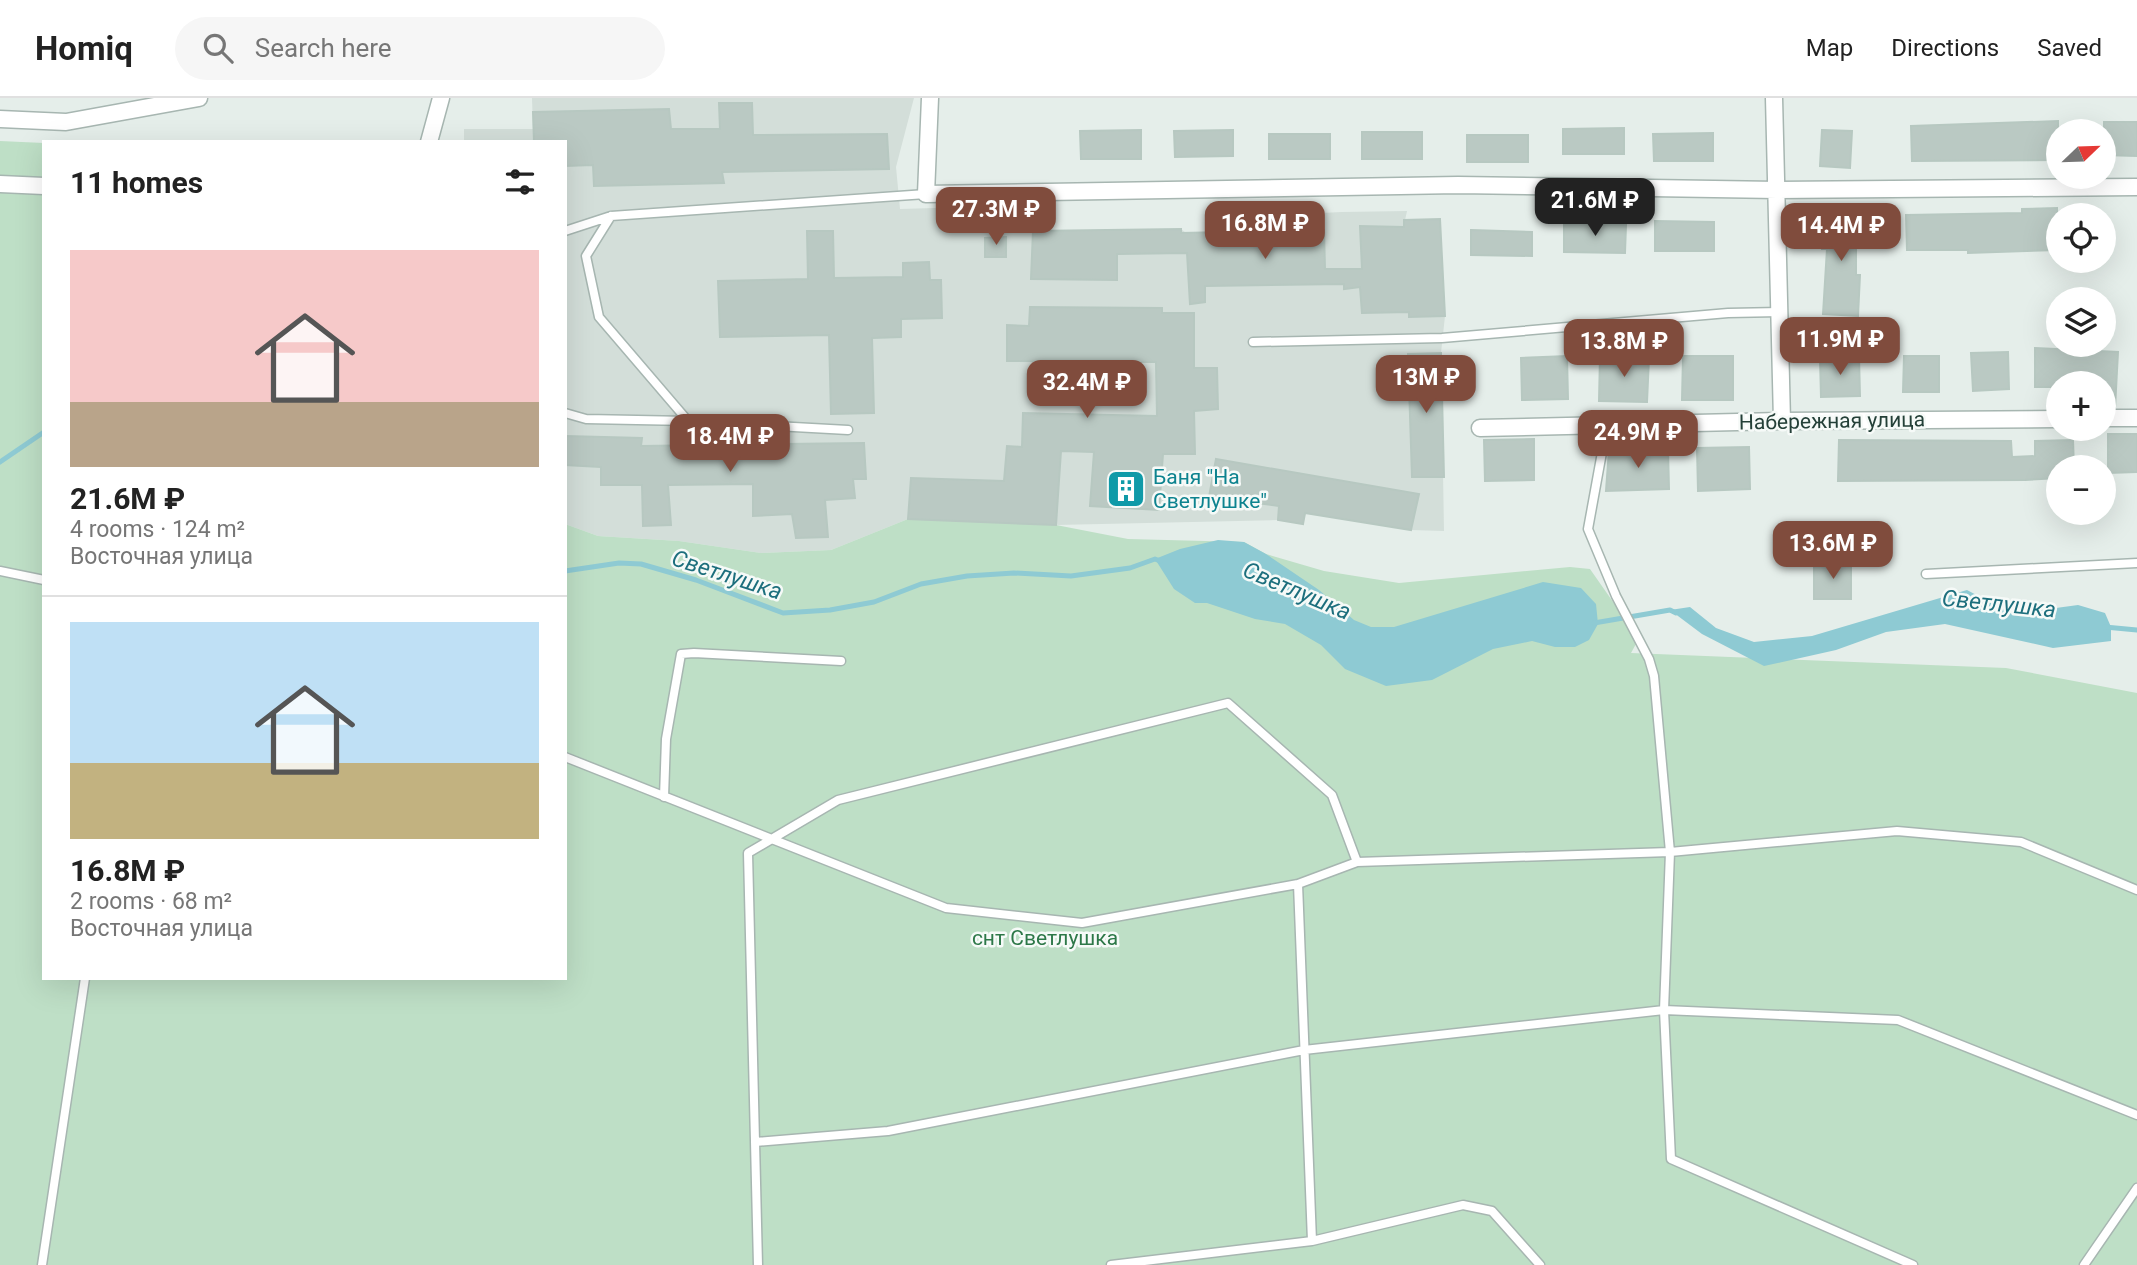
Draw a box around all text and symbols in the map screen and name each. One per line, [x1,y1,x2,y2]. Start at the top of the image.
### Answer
search box [175,17,665,80]
text: Homiq [35,29,133,68]
icon: search [199,29,237,67]
text: Search here [255,33,392,63]
text: Map [1806,34,1853,62]
text: Directions [1891,34,1999,62]
text: Saved [2037,34,2102,62]
north arrow [2046,119,2116,189]
map controls [2046,119,2116,525]
icon: filters [501,163,539,201]
text: 11 homes [70,165,203,200]
pin: 21.6M ₽ [1530,178,1660,238]
text: 21.6M ₽ [1551,187,1639,214]
pin: 27.3M ₽ [931,188,1061,247]
text: 27.3M ₽ [952,196,1040,223]
pin: 16.8M ₽ [1200,202,1330,261]
button: locate [2046,203,2116,273]
pin: 14.4M ₽ [1776,204,1906,263]
text: 16.8M ₽ [1221,210,1309,237]
text: 14.4M ₽ [1797,212,1885,239]
button: layers [2046,287,2116,357]
icon: home [242,295,368,421]
pin: 11.9M ₽ [1775,317,1905,377]
pin: 13.8M ₽ [1559,320,1689,379]
text: 11.9M ₽ [1796,326,1884,353]
text: 13.8M ₽ [1580,328,1668,355]
pin: 13M ₽ [1377,356,1475,415]
pin: 32.4M ₽ [1022,360,1152,420]
text: 13M ₽ [1392,364,1460,391]
text: 32.4M ₽ [1043,369,1131,396]
button: + [2046,371,2116,441]
street label: Набережная улица [1739,407,1925,435]
pin: 24.9M ₽ [1573,410,1703,470]
pin: 18.4M ₽ [665,414,795,474]
text: 24.9M ₽ [1594,419,1682,446]
text: 18.4M ₽ [686,423,774,450]
button: − [2046,455,2116,525]
place label: Баня "На Светлушке" [1153,465,1267,513]
building icon: Баня "На Светлушке" [1105,468,1147,510]
text: 21.6M ₽ [70,481,185,516]
text: 4 rooms · 124 m² [70,516,245,543]
pin: 13.6M ₽ [1768,522,1898,581]
text: 13.6M ₽ [1789,530,1877,557]
text: Восточная улица [70,543,253,570]
water label: Светлушка [668,544,786,606]
water label: Светлушка [1239,556,1355,626]
water label: Светлушка [1941,585,2057,623]
icon: home [242,667,368,793]
text: 16.8M ₽ [70,853,185,888]
text: 2 rooms · 68 m² [70,888,232,915]
text: Восточная улица [70,915,253,942]
park label: снт Светлушка [972,926,1118,950]

